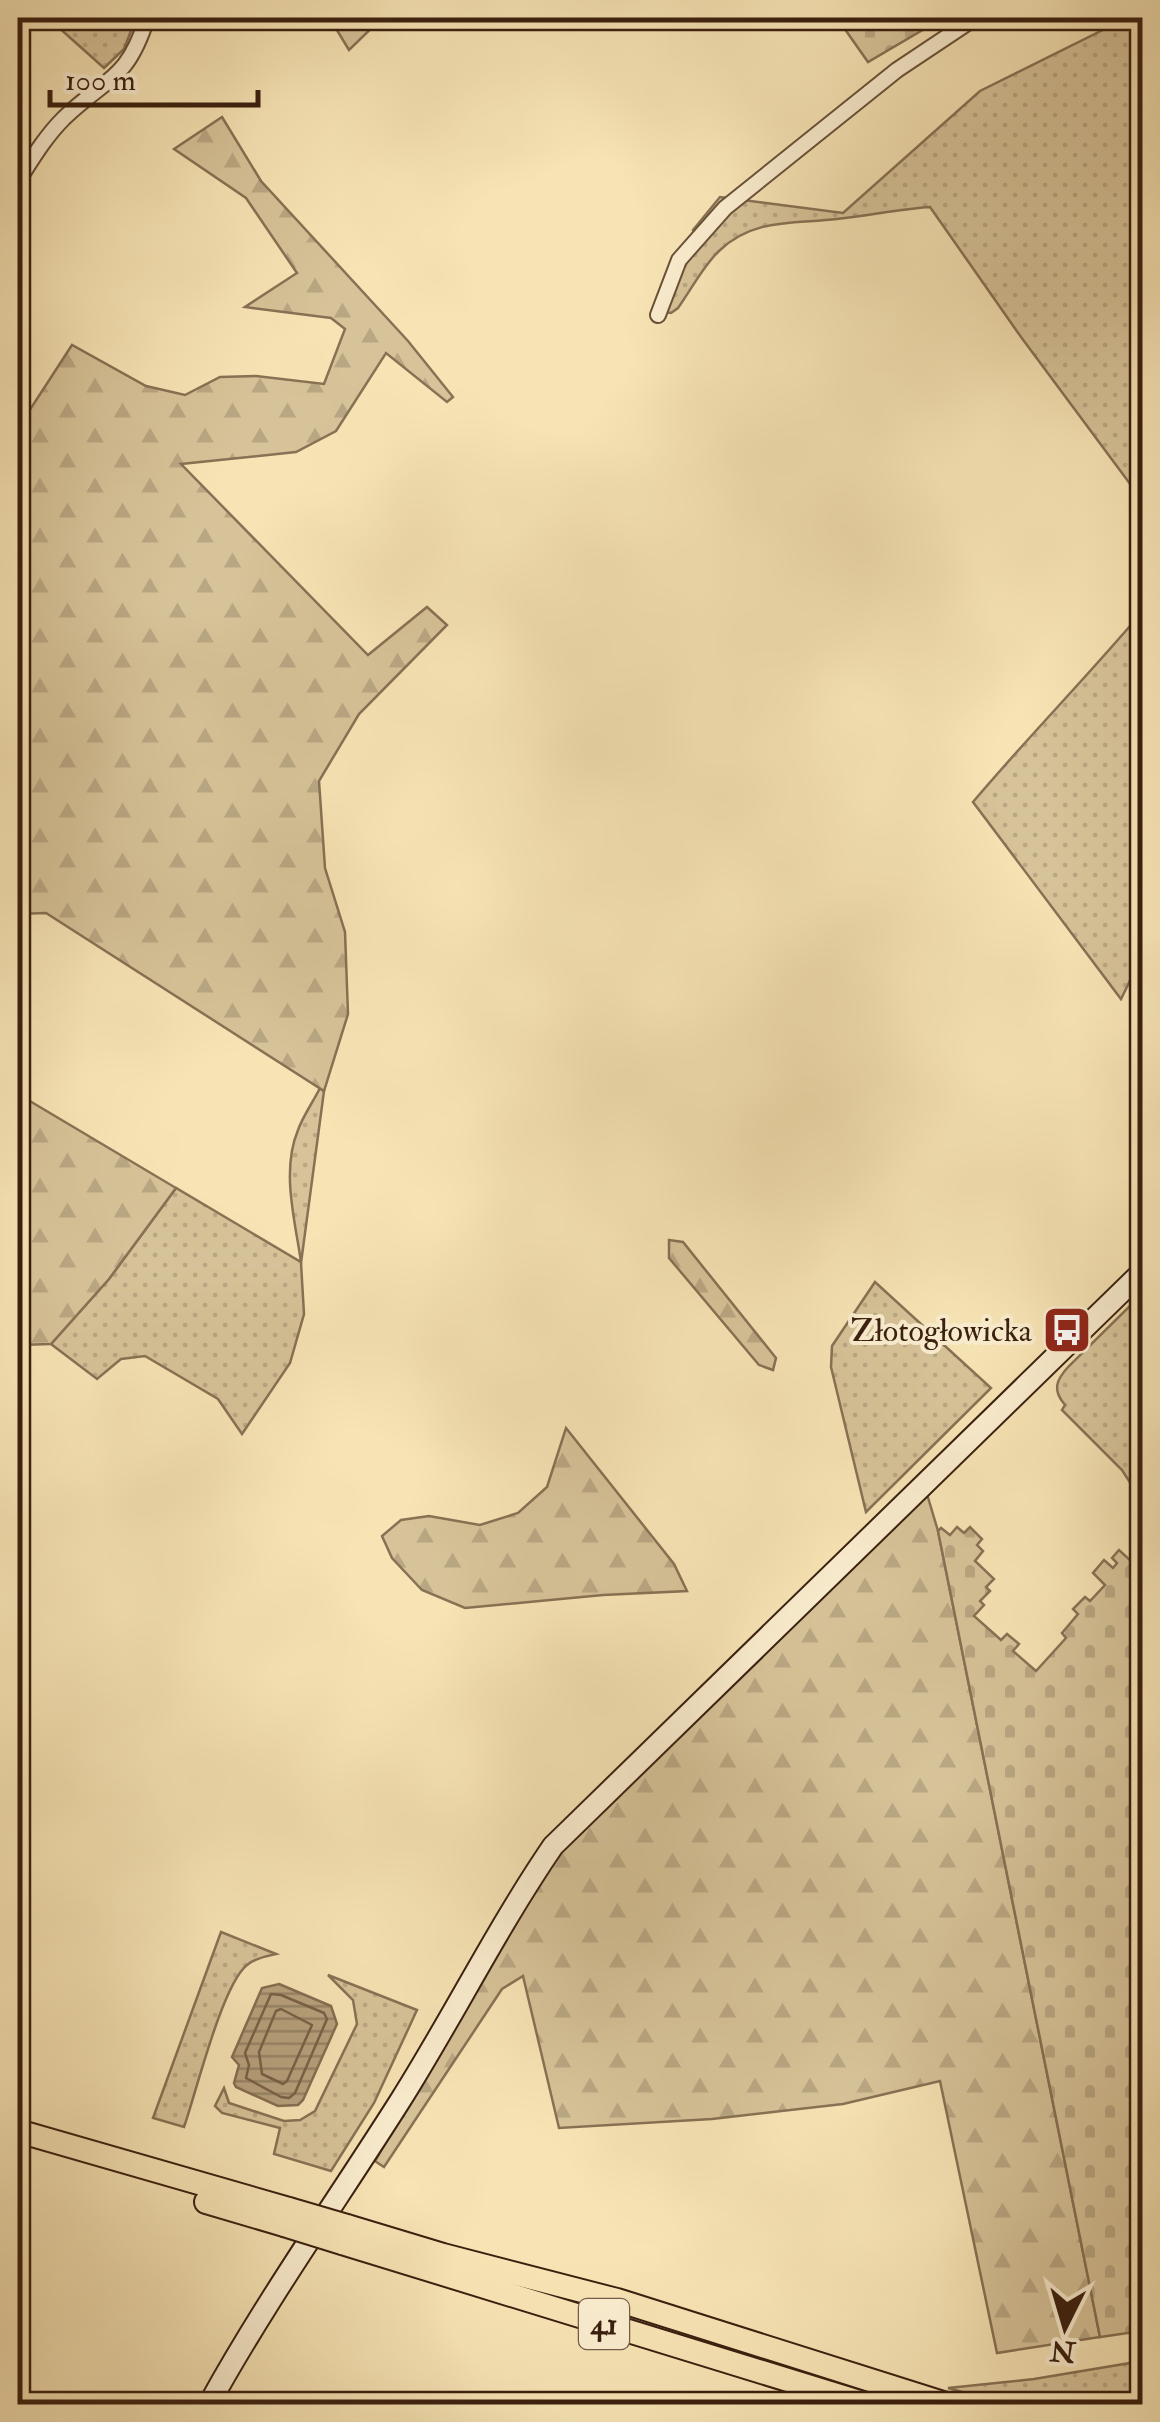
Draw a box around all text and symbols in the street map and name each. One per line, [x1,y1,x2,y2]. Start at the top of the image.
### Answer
scale bar [50,45,258,107]
text: 100 m [65,62,136,99]
bus stop icon: Złotogłowicka [1041,1304,1093,1356]
place label: Złotogłowicka [851,1311,1033,1351]
north arrow [1015,2277,1115,2377]
road number: 41 [579,2299,629,2349]
text: N [1048,2332,1078,2369]

